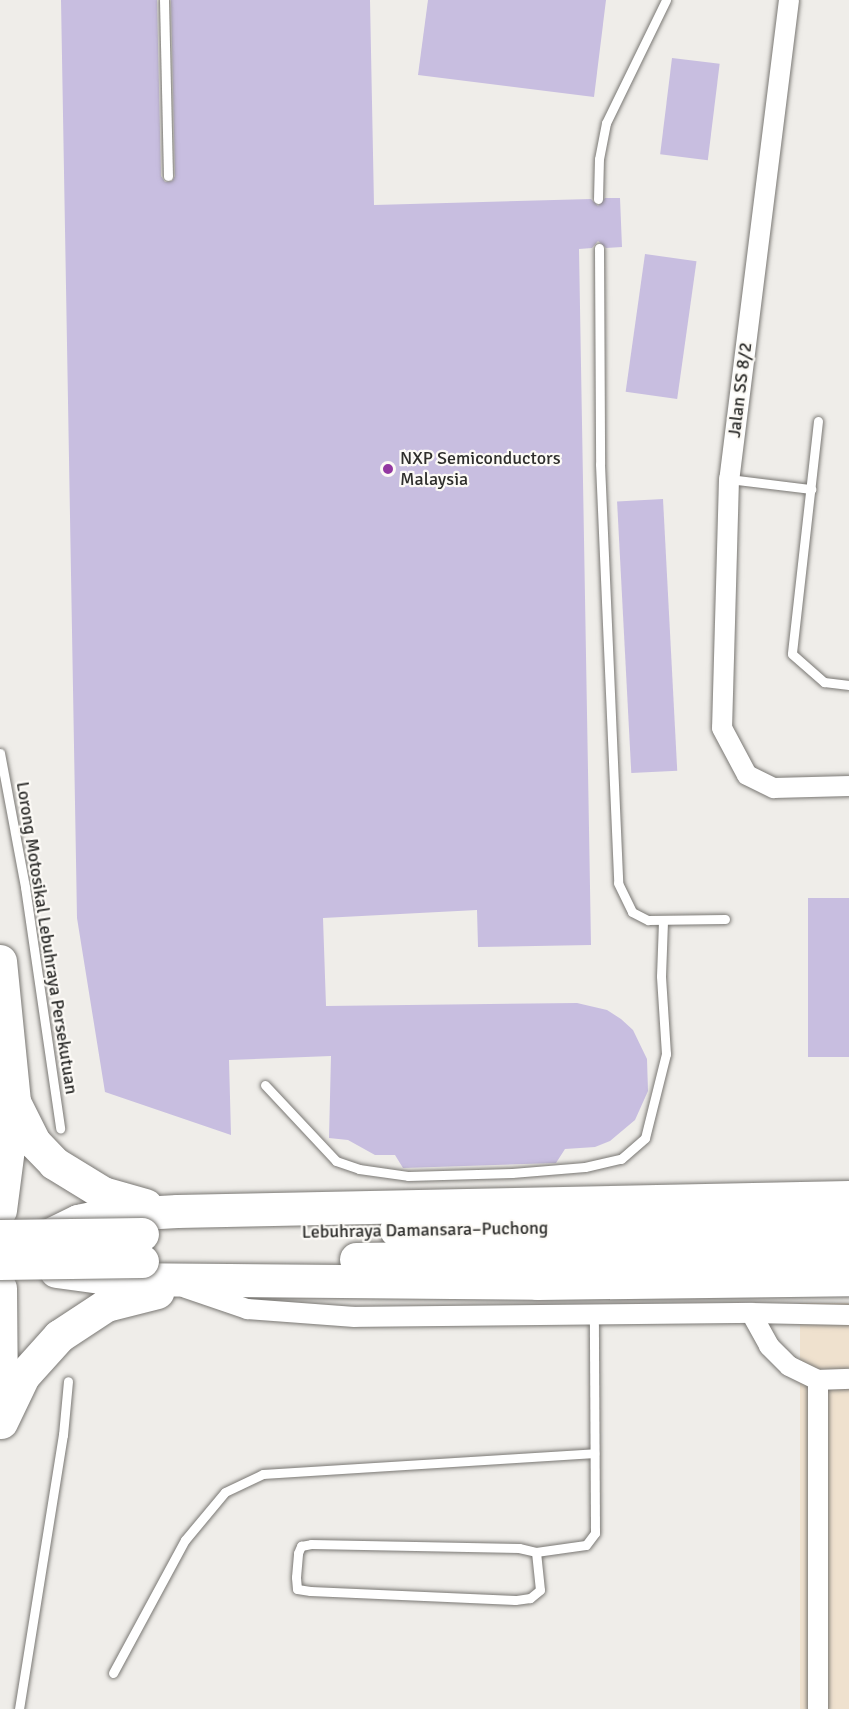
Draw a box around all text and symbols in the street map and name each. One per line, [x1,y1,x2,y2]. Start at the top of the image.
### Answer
street label: Jalan SS 8/2 [723,341,757,439]
place label: NXP Semiconductors Malaysia [400,448,561,490]
marker: NXP Semiconductors Malaysia [381,462,395,476]
street label: Lorong Motosikal Lebuhraya Persekutuan [12,780,82,1096]
street label: Lebuhraya Damansara–Puchong [302,1217,548,1243]

